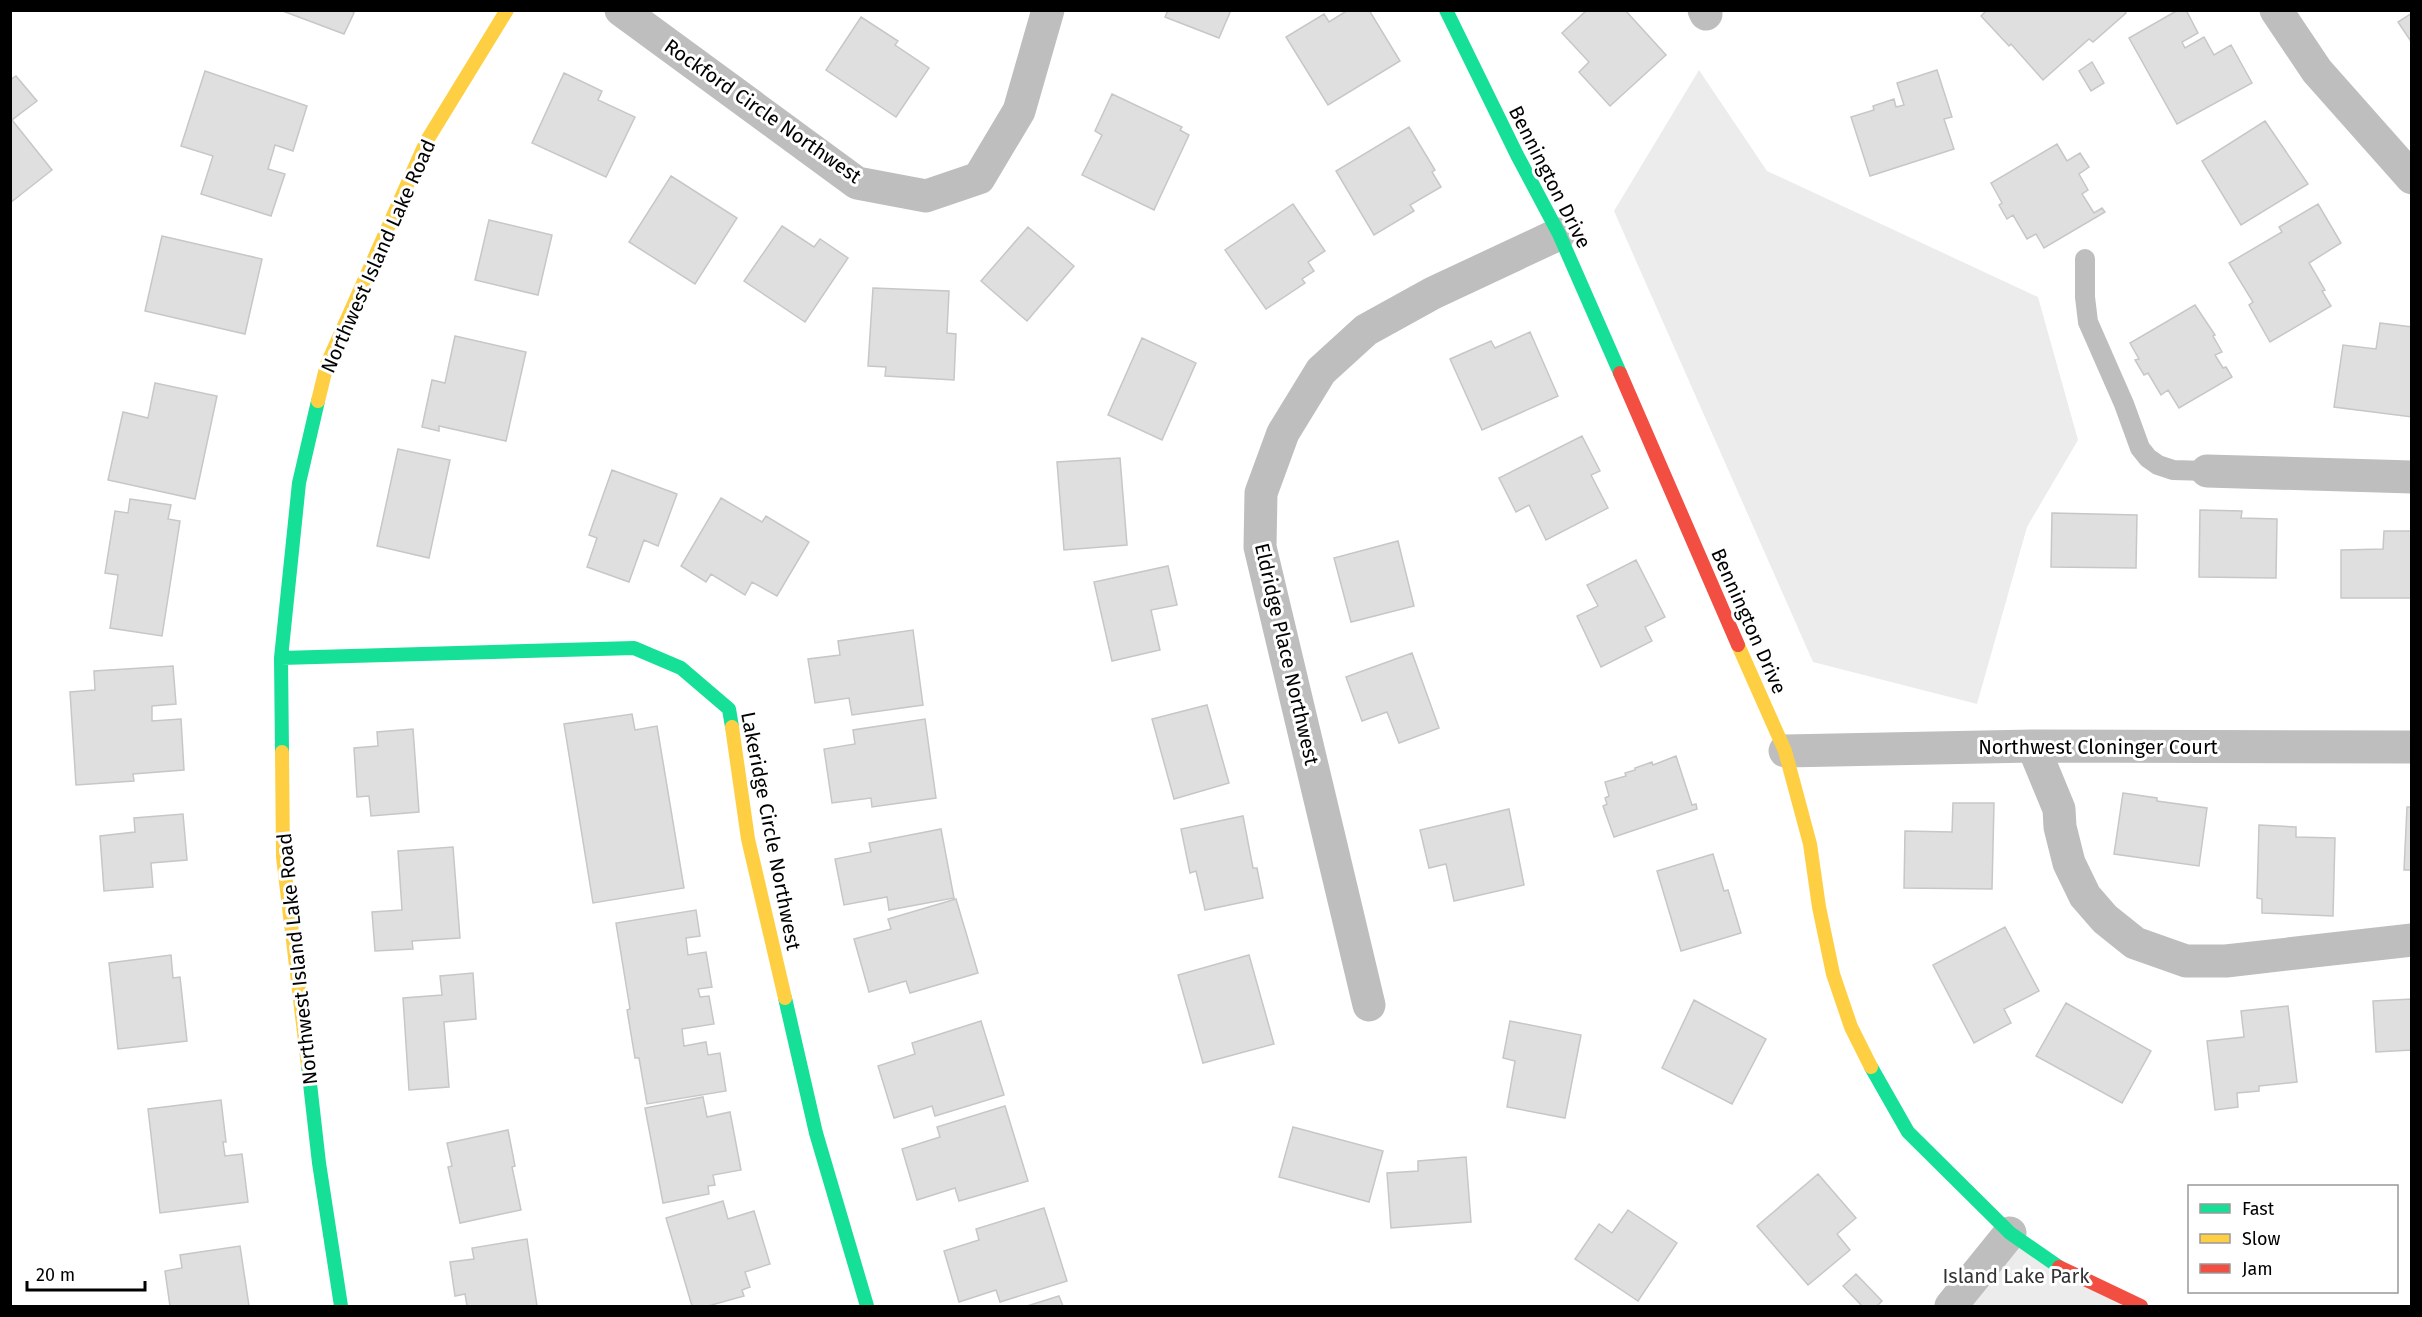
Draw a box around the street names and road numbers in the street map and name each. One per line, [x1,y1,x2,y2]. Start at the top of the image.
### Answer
street label: Rockford Circle Northwest [660,34,867,189]
street label: Bennington Drive [1504,102,1596,252]
street label: Northwest Island Lake Road [316,136,440,376]
street label: Eldridge Place Northwest [1250,541,1324,768]
street label: Bennington Drive [1706,545,1792,697]
street label: Lakeridge Circle Northwest [736,710,806,953]
street label: Northwest Cloninger Court [1978,735,2219,759]
street label: Northwest Island Lake Road [272,832,322,1086]

